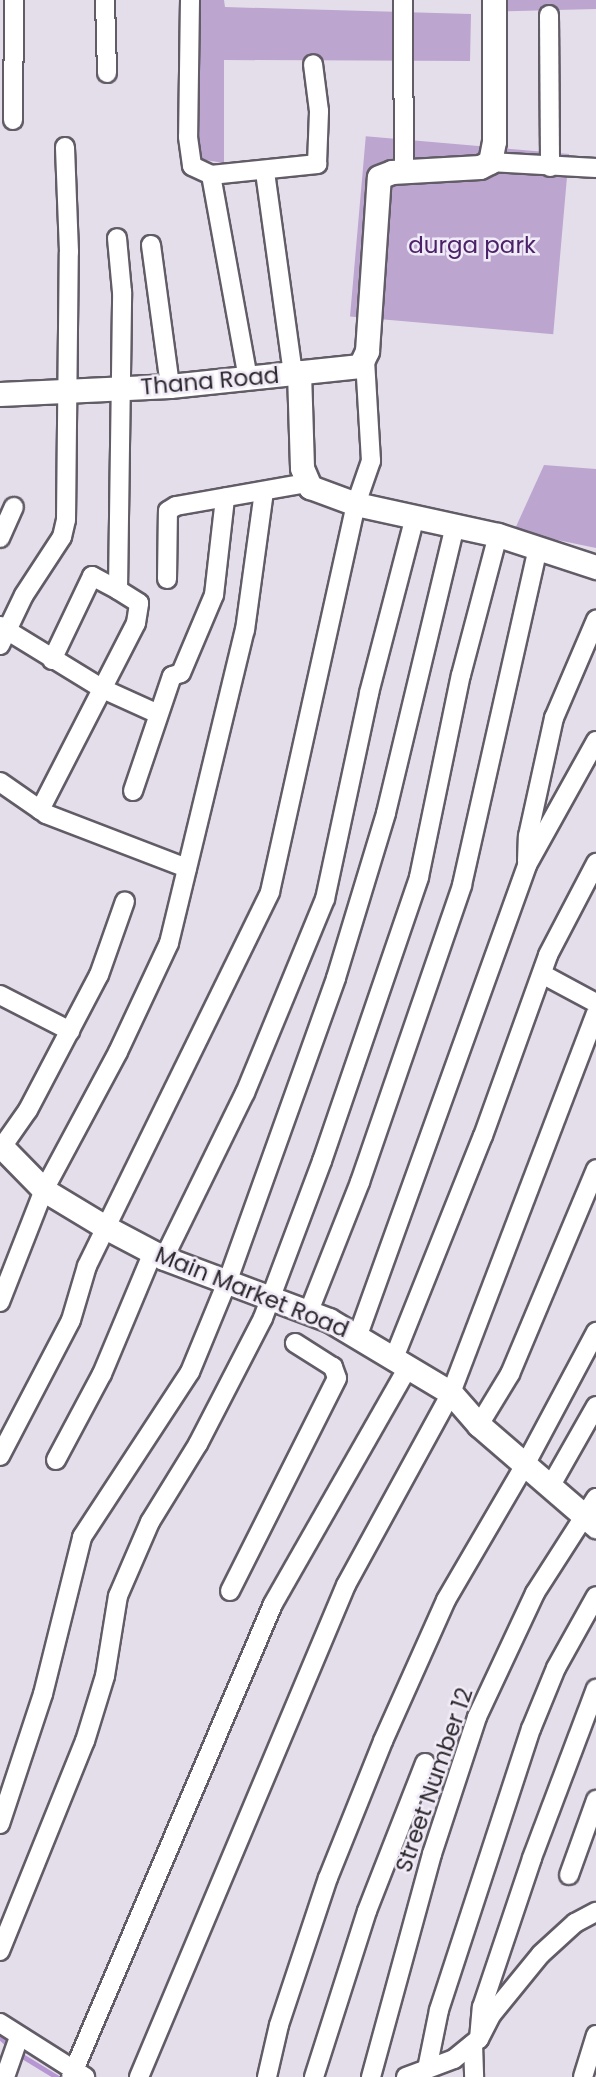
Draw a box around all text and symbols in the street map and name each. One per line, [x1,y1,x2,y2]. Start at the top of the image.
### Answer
park label: durga park [408,231,536,259]
street label: Thana Road [140,361,280,401]
street label: Main Market Road [151,1241,353,1343]
street label: Street Number 12 [390,1684,478,1876]

